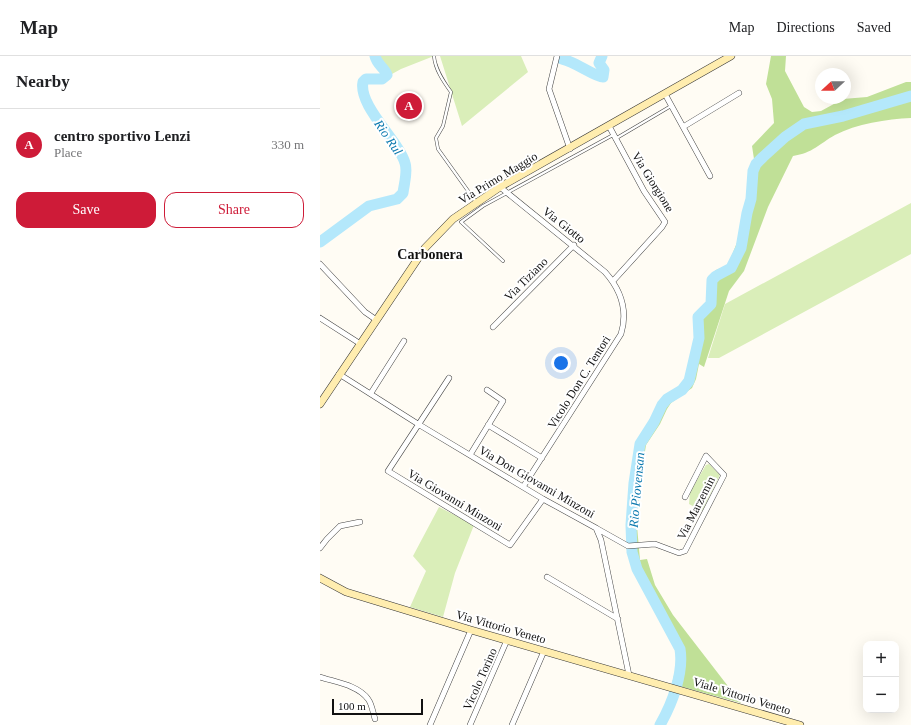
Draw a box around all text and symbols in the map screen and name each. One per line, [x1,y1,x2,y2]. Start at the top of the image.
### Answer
text: Map [20,17,58,38]
text: Map [729,20,754,35]
text: Directions [776,20,835,35]
text: Saved [857,20,891,35]
north arrow [815,68,851,104]
text: Nearby [16,72,70,91]
pin: A [396,91,422,121]
water label: Rio Rul [371,116,406,158]
text: centro sportivo Lenzi [54,128,190,144]
text: A [24,137,34,152]
text: 330 m [271,137,304,152]
text: Place [54,145,82,160]
street label: Via Primo Maggio [456,149,540,207]
street label: Via Giorgione [629,149,677,215]
button: Save [16,192,156,228]
button: Share [164,192,304,228]
street label: Via Giotto [540,204,588,246]
district label: Carbonera [397,247,463,262]
street label: Via Tiziano [501,254,551,304]
street label: Vicolo Don C. Tentori [545,332,614,431]
your location [551,353,571,373]
street label: Via Don Giovanni Minzoni [477,443,598,521]
water label: Rio Piovensan [626,452,647,529]
street label: Via Giovanni Minzoni [405,466,505,534]
street label: Via Marzemin [674,474,718,542]
street label: Via Vittorio Veneto [454,607,548,647]
map controls [863,641,899,713]
button: + [863,641,899,677]
street label: Vicolo Torino [460,646,500,712]
street label: Viale Vittorio Veneto [691,674,793,718]
button: − [863,677,899,713]
scale bar [332,697,423,716]
text: 100 m [338,700,366,712]

